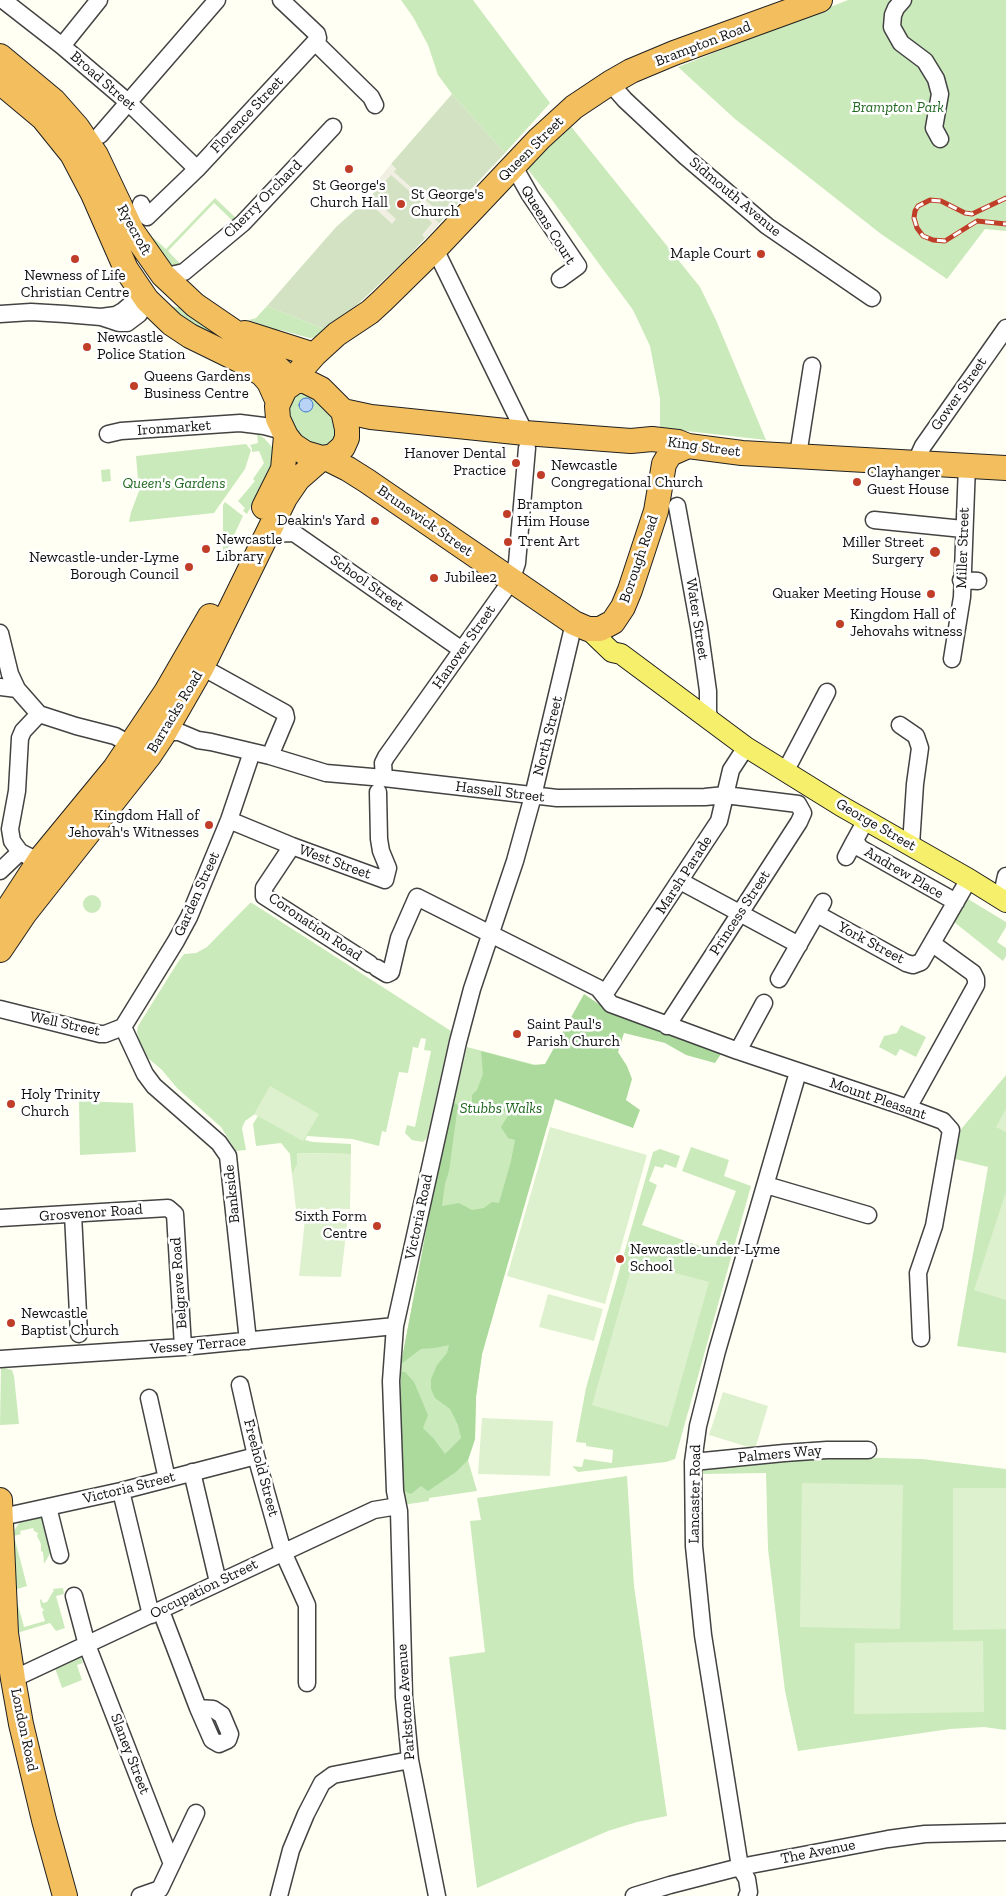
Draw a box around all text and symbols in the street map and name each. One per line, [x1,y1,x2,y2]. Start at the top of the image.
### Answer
street label: Brampton Road [652,17,754,71]
street label: Broad Street [66,47,140,115]
street label: Florence Street [207,73,287,157]
park label: Brampton Park [852,99,944,117]
street label: Queen Street [495,113,567,185]
street label: Sidmouth Avenue [685,153,785,241]
street label: Cherry Orchard [220,156,306,242]
marker: St George's Church Hall [343,163,355,175]
place label: St George's Church Hall [310,177,388,212]
street label: Queens Court [517,182,579,268]
place label: St George's Church [411,186,484,221]
marker: St George's Church [395,198,407,210]
street label: Ryecroft [113,202,155,258]
place label: Maple Court [670,245,751,263]
marker: Maple Court [755,248,767,260]
marker: Newness of Life Christian Centre [69,253,81,265]
place label: Newness of Life Christian Centre [21,267,129,302]
place label: Newcastle Police Station [97,329,185,364]
marker: Newcastle Police Station [81,341,93,353]
street label: Gower Street [927,354,991,434]
place label: Queens Gardens Business Centre [144,368,250,403]
marker: Queens Gardens Business Centre [128,380,140,392]
street label: Ironmarket [136,416,212,440]
street label: King Street [666,433,742,461]
place label: Hanover Dental Practice [404,445,506,480]
marker: Hanover Dental Practice [510,457,522,469]
place label: Newcastle Congregational Church [551,457,703,492]
place label: Clayhanger Guest House [867,464,949,499]
marker: Newcastle Congregational Church [535,469,547,481]
park label: Queen's Gardens [123,475,225,493]
marker: Clayhanger Guest House [851,476,863,488]
street label: Brunswick Street [374,481,476,561]
place label: Brampton Him House [517,496,590,531]
street label: Miller Street [953,507,973,589]
marker: Brampton Him House [501,508,513,520]
place label: Deakin's Yard [277,512,365,530]
street label: Borough Road [616,513,662,605]
marker: Deakin's Yard [369,515,381,527]
place label: Newcastle Library [216,531,282,566]
place label: Trent Art [518,533,580,551]
place label: Miller Street Surgery [842,534,924,569]
marker: Trent Art [502,536,514,548]
marker: Newcastle Library [200,543,212,555]
marker: Miller Street Surgery [928,545,942,559]
place label: Newcastle-under-Lyme Borough Council [29,549,179,584]
street label: School Street [327,551,407,615]
marker: Newcastle-under-Lyme Borough Council [183,561,195,573]
place label: Jubilee2 [444,569,497,587]
marker: Jubilee2 [428,572,440,584]
street label: Water Street [682,577,712,661]
place label: Quaker Meeting House [772,585,921,603]
marker: Quaker Meeting House [925,588,937,600]
street label: Hanover Street [428,602,500,692]
place label: Kingdom Hall of Jehovahs witness [850,606,963,641]
marker: Kingdom Hall of Jehovahs witness [834,618,846,630]
street label: Barracks Road [143,667,207,757]
street label: North Street [529,694,567,778]
street label: Hassell Street [454,778,546,806]
street label: George Street [833,795,919,855]
place label: Kingdom Hall of Jehovah's Witnesses [68,807,199,842]
marker: Kingdom Hall of Jehovah's Witnesses [203,819,215,831]
street label: Marsh Parade [652,833,716,917]
street label: West Street [296,841,374,883]
street label: Andrew Place [861,843,947,903]
street label: Garden Street [170,849,224,939]
street label: Princess Street [706,867,774,959]
street label: Coronation Road [265,889,365,965]
street label: York Street [835,918,907,968]
street label: Well Street [28,1008,102,1040]
place label: Saint Paul's Parish Church [527,1016,620,1051]
marker: Saint Paul's Parish Church [511,1028,523,1040]
street label: Mount Pleasant [827,1074,929,1124]
place label: Holy Trinity Church [21,1086,100,1121]
marker: Holy Trinity Church [5,1098,17,1110]
park label: Stubbs Walks [460,1100,542,1118]
street label: Bankside [220,1164,244,1224]
street label: Victoria Road [401,1172,437,1262]
street label: Grosvenor Road [39,1200,143,1226]
place label: Sixth Form Centre [295,1208,367,1243]
marker: Sixth Form Centre [371,1220,383,1232]
street label: Belgrave Road [167,1237,191,1329]
place label: Newcastle-under-Lyme School [630,1241,780,1276]
marker: Newcastle-under-Lyme School [614,1253,626,1265]
place label: Newcastle Baptist Church [21,1305,119,1340]
marker: Newcastle Baptist Church [5,1317,17,1329]
street label: Vessey Terrace [149,1332,247,1358]
street label: Freehold Street [239,1417,283,1519]
street label: Palmers Way [737,1441,823,1467]
street label: Lancaster Road [685,1444,705,1544]
street label: Victoria Street [81,1468,177,1508]
street label: Occupation Street [147,1555,261,1623]
street label: Parkstone Avenue [393,1643,419,1761]
street label: London Road [6,1687,42,1773]
street label: Slaney Street [106,1711,154,1797]
street label: The Avenue [779,1836,857,1868]

